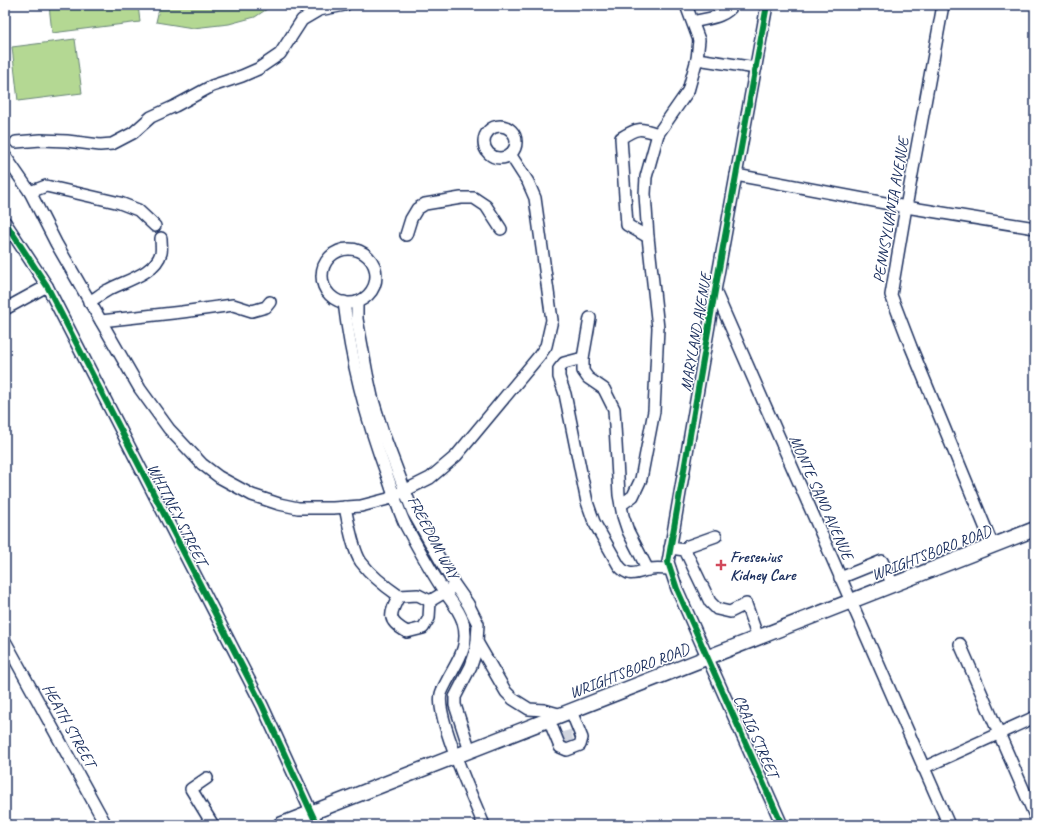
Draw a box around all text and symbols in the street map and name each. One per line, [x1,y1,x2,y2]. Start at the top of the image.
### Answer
street label: PENNSYLVANIA AVENUE [868,133,914,284]
street label: MARYLAND AVENUE [676,269,717,393]
street label: MONTE SANO AVENUE [785,432,858,565]
street label: WHITNEY STREET [143,460,213,573]
street label: FREEDOM WAY [403,493,464,584]
street label: WRIGHTSBORO ROAD [869,520,996,585]
place label: Fresenius Kidney Care [730,547,797,585]
marker: Fresenius Kidney Care [715,559,727,571]
street label: WRIGHTSBORO ROAD [567,638,694,703]
street label: HEATH STREET [38,680,102,774]
street label: CRAIG STREET [729,692,785,784]

